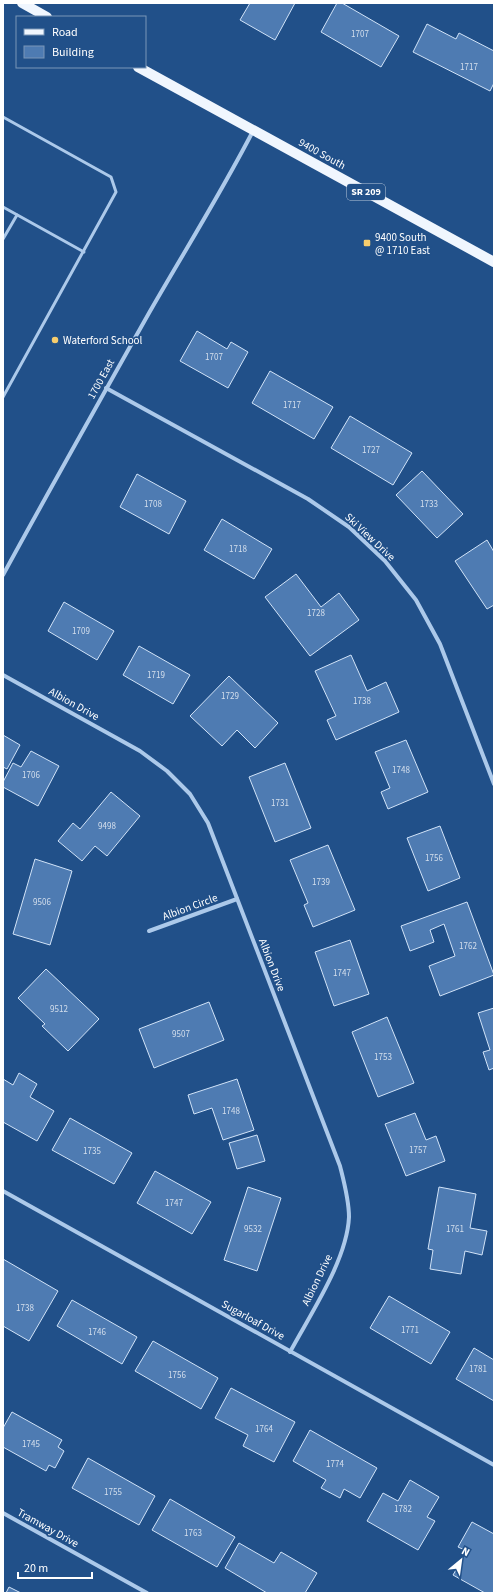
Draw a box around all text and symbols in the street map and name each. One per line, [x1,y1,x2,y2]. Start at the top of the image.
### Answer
legend [16,16,146,68]
text: Road [52,24,78,41]
house number: 1707 [351,28,369,41]
text: Building [52,44,94,61]
house number: 1717 [460,61,478,74]
street label: 9400 South [296,135,348,173]
road number: SR 209 [347,184,385,200]
place label: 9400 South @ 1710 East [375,230,430,258]
marker: 9400 South @ 1710 East [362,238,372,248]
place label: Waterford School [63,333,143,348]
marker: Waterford School [50,335,60,345]
house number: 1707 [205,351,223,364]
street label: 1700 East [84,356,118,402]
house number: 1717 [283,399,301,412]
house number: 1727 [362,444,380,457]
house number: 1708 [144,498,162,511]
house number: 1733 [420,498,438,511]
street label: Ski View Drive [341,510,399,565]
house number: 1718 [229,543,247,556]
house number: 1728 [307,607,325,620]
house number: 1709 [72,625,90,638]
house number: 1719 [147,669,165,682]
street label: Albion Drive [46,684,102,724]
house number: 1729 [221,690,239,703]
house number: 1738 [353,695,371,708]
house number: 1748 [392,764,410,777]
house number: 1706 [22,769,40,782]
house number: 1731 [271,797,289,810]
house number: 9498 [98,820,116,833]
house number: 1756 [425,852,443,865]
house number: 1739 [312,876,330,889]
street label: Albion Circle [160,890,220,924]
house number: 9506 [33,896,51,909]
street label: Albion Drive [255,936,289,994]
house number: 1762 [459,940,477,953]
house number: 1747 [333,967,351,980]
house number: 9512 [50,1003,68,1016]
house number: 9507 [172,1028,190,1041]
house number: 1753 [374,1051,392,1064]
house number: 1748 [222,1105,240,1118]
house number: 1757 [409,1144,427,1157]
house number: 1735 [83,1145,101,1158]
house number: 1747 [165,1197,183,1210]
house number: 9532 [244,1223,262,1236]
house number: 1761 [446,1223,464,1236]
street label: Albion Drive [298,1251,336,1308]
street label: Sugarloaf Drive [219,1296,288,1344]
house number: 1738 [16,1302,34,1315]
house number: 1771 [401,1324,419,1337]
house number: 1746 [88,1326,106,1339]
house number: 1781 [469,1363,487,1376]
house number: 1756 [168,1369,186,1382]
house number: 1764 [255,1423,273,1436]
house number: 1745 [22,1438,40,1451]
house number: 1774 [326,1458,344,1471]
house number: 1755 [104,1486,122,1499]
house number: 1782 [394,1503,412,1516]
street label: Tramway Drive [15,1505,82,1551]
house number: 1763 [184,1527,202,1540]
north arrow [441,1540,481,1580]
text: N [459,1543,472,1560]
scale bar [18,1554,92,1580]
text: 20 m [24,1560,48,1577]

